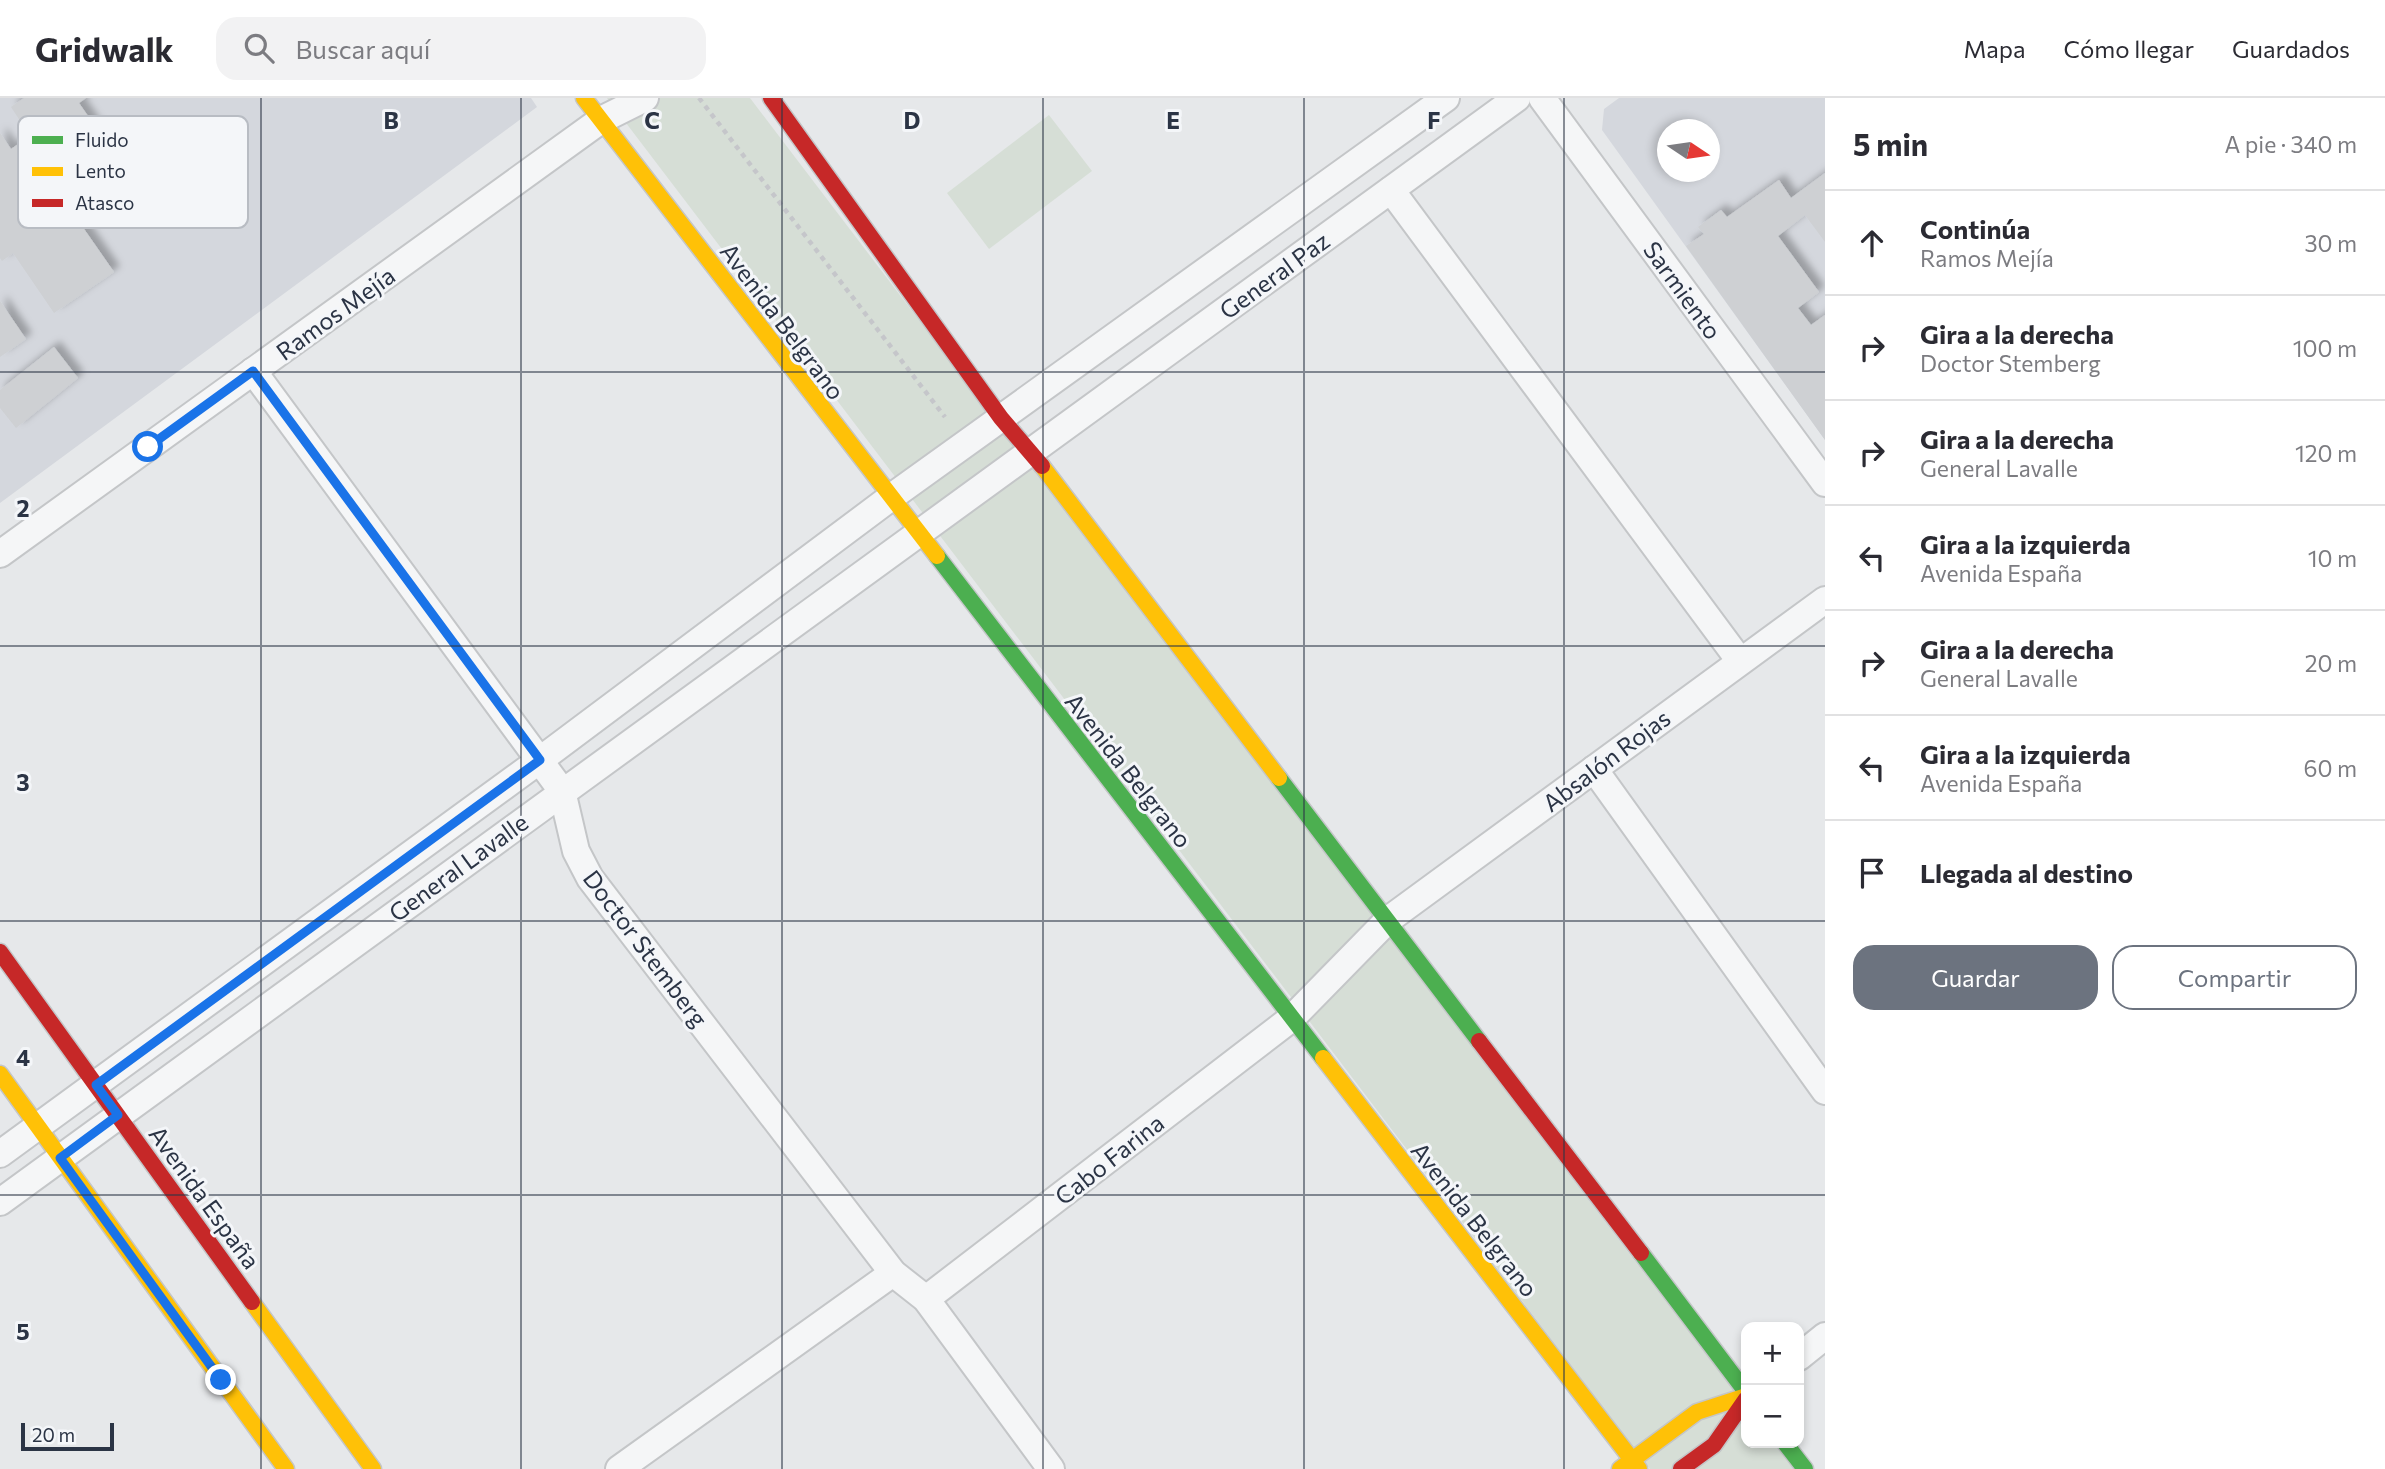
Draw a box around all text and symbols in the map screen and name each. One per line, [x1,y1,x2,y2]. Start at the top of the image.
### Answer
search box [216,17,706,80]
text: Gridwalk [35,28,174,69]
icon: search [240,29,278,67]
text: Buscar aquí [296,33,431,64]
text: Mapa [1963,34,2026,63]
text: Cómo llegar [2064,34,2194,63]
text: Guardados [2232,34,2350,63]
text: B [383,106,399,134]
text: C [644,106,660,134]
text: D [904,106,921,134]
text: E [1166,106,1180,134]
text: F [1427,106,1441,134]
legend [18,116,248,228]
north arrow [1657,119,1720,182]
text: 5 min [1853,125,1928,162]
text: Fluido [75,128,129,151]
text: A pie · 340 m [2224,130,2357,158]
text: Lento [75,159,126,182]
text: Atasco [75,191,134,214]
text: Continúa [1920,213,2030,244]
icon: ahead [1853,224,1891,262]
street label: General Paz [1213,225,1335,325]
text: 30 m [2304,229,2357,257]
street label: Sarmiento [1638,235,1728,345]
street label: Avenida Belgrano [715,237,851,405]
text: Ramos Mejía [1920,244,2054,272]
street label: Ramos Mejía [270,260,400,366]
text: Gira a la derecha [1920,318,2114,349]
icon: right [1853,329,1891,367]
text: 100 m [2293,334,2357,362]
text: Doctor Stemberg [1920,349,2101,377]
text: Gira a la derecha [1920,423,2114,454]
route start [132,431,163,462]
icon: right [1853,434,1891,472]
text: 120 m [2295,439,2357,467]
text: General Lavalle [1920,454,2078,482]
text: 2 [16,494,30,522]
text: Gira a la izquierda [1920,528,2131,559]
icon: left [1853,539,1891,577]
text: 10 m [2308,544,2357,572]
text: Avenida España [1920,559,2082,587]
text: Gira a la derecha [1920,633,2114,664]
icon: right [1853,644,1891,682]
text: 20 m [2305,649,2357,677]
text: General Lavalle [1920,664,2078,692]
street label: Avenida Belgrano [1060,687,1198,853]
street label: Absalón Rojas [1537,703,1675,817]
text: Gira a la izquierda [1920,738,2131,769]
icon: left [1853,749,1891,787]
text: 60 m [2304,754,2357,782]
text: 3 [16,768,30,796]
text: Avenida España [1920,769,2082,797]
street label: General Lavalle [383,807,533,927]
icon: arrive [1853,854,1891,892]
text: Llegada al destino [1920,857,2133,888]
street label: Doctor Stemberg [578,864,714,1032]
button: Guardar [1853,945,2098,1010]
button: Compartir [2112,945,2357,1010]
text: 4 [16,1043,30,1071]
street label: Cabo Farina [1049,1108,1169,1210]
street label: Avenida España [144,1120,266,1274]
street label: Avenida Belgrano [1406,1136,1544,1302]
text: 5 [16,1317,30,1345]
map controls [1741,1322,1804,1448]
button: + [1741,1322,1804,1385]
route end [205,1364,236,1395]
button: − [1741,1385,1804,1448]
scale bar [21,1420,114,1452]
text: 20 m [32,1423,75,1446]

